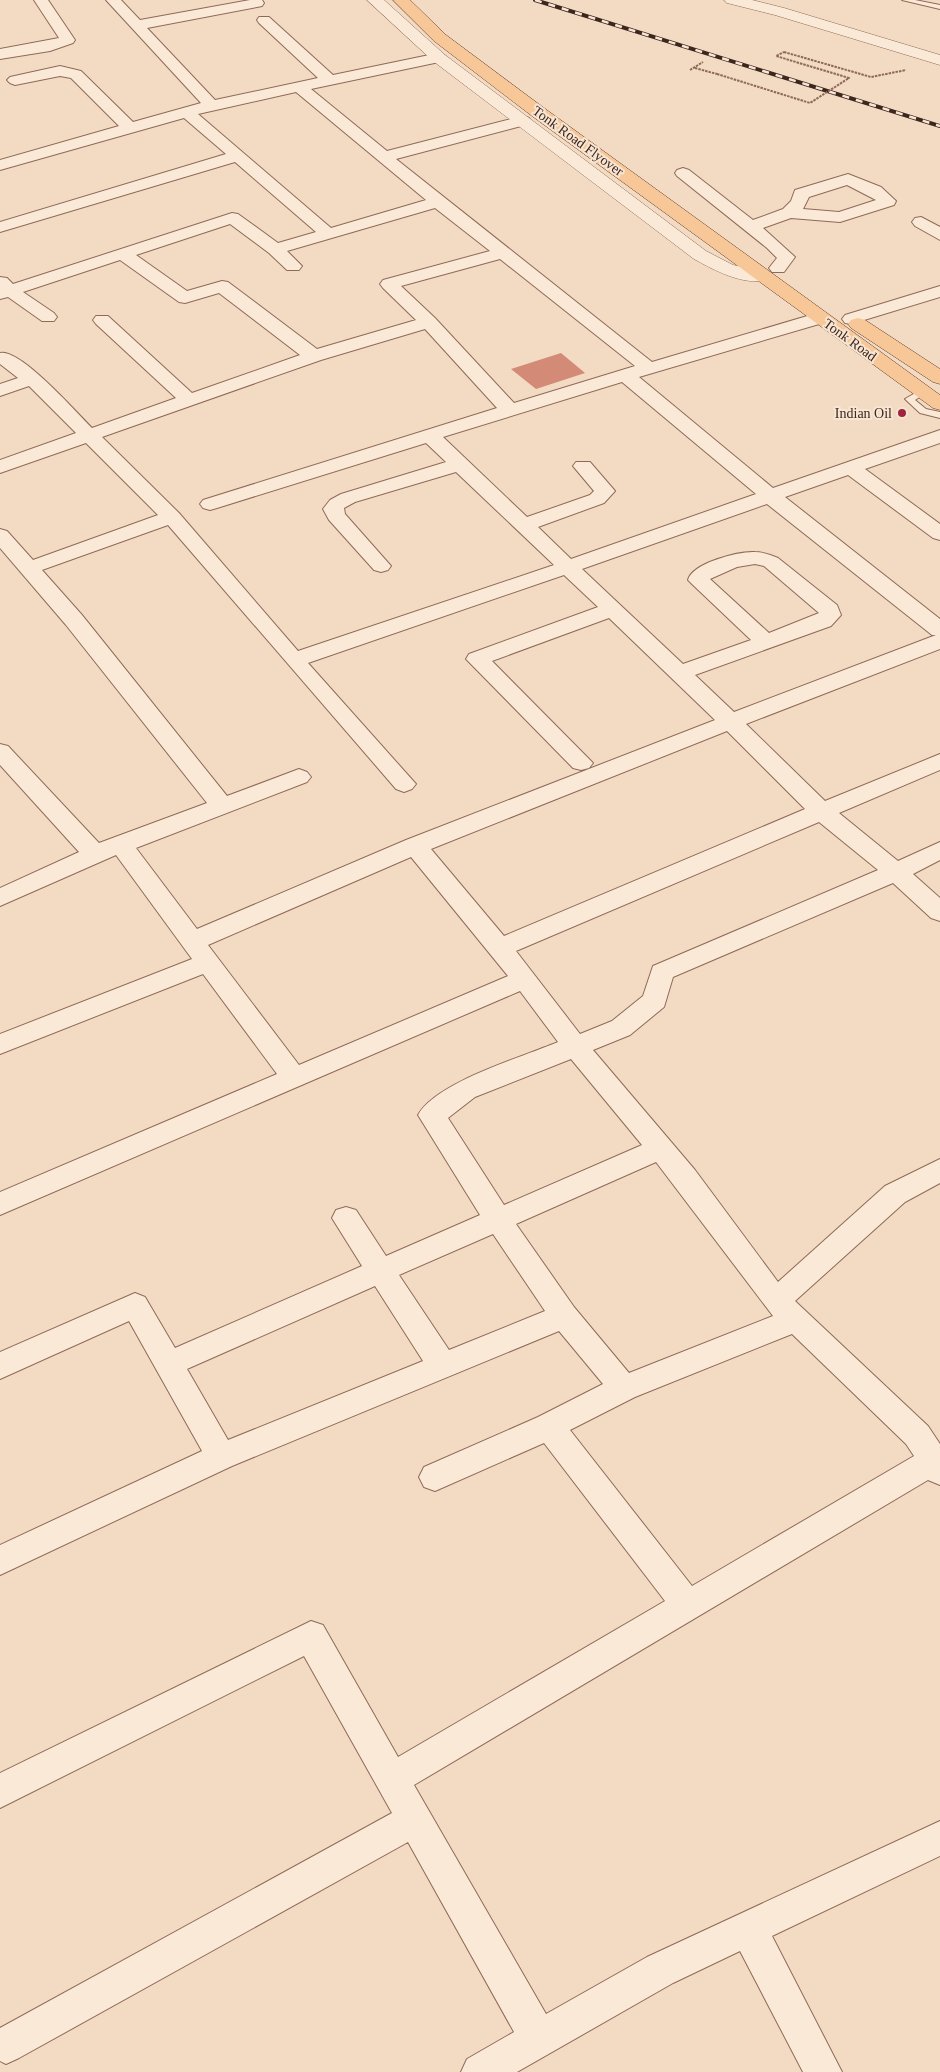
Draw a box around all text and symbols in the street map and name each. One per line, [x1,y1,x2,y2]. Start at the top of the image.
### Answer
street label: Tonk Road Flyover [530,103,627,179]
street label: Tonk Road [821,316,879,364]
place label: Indian Oil [835,406,892,421]
marker: Indian Oil [896,407,908,419]

